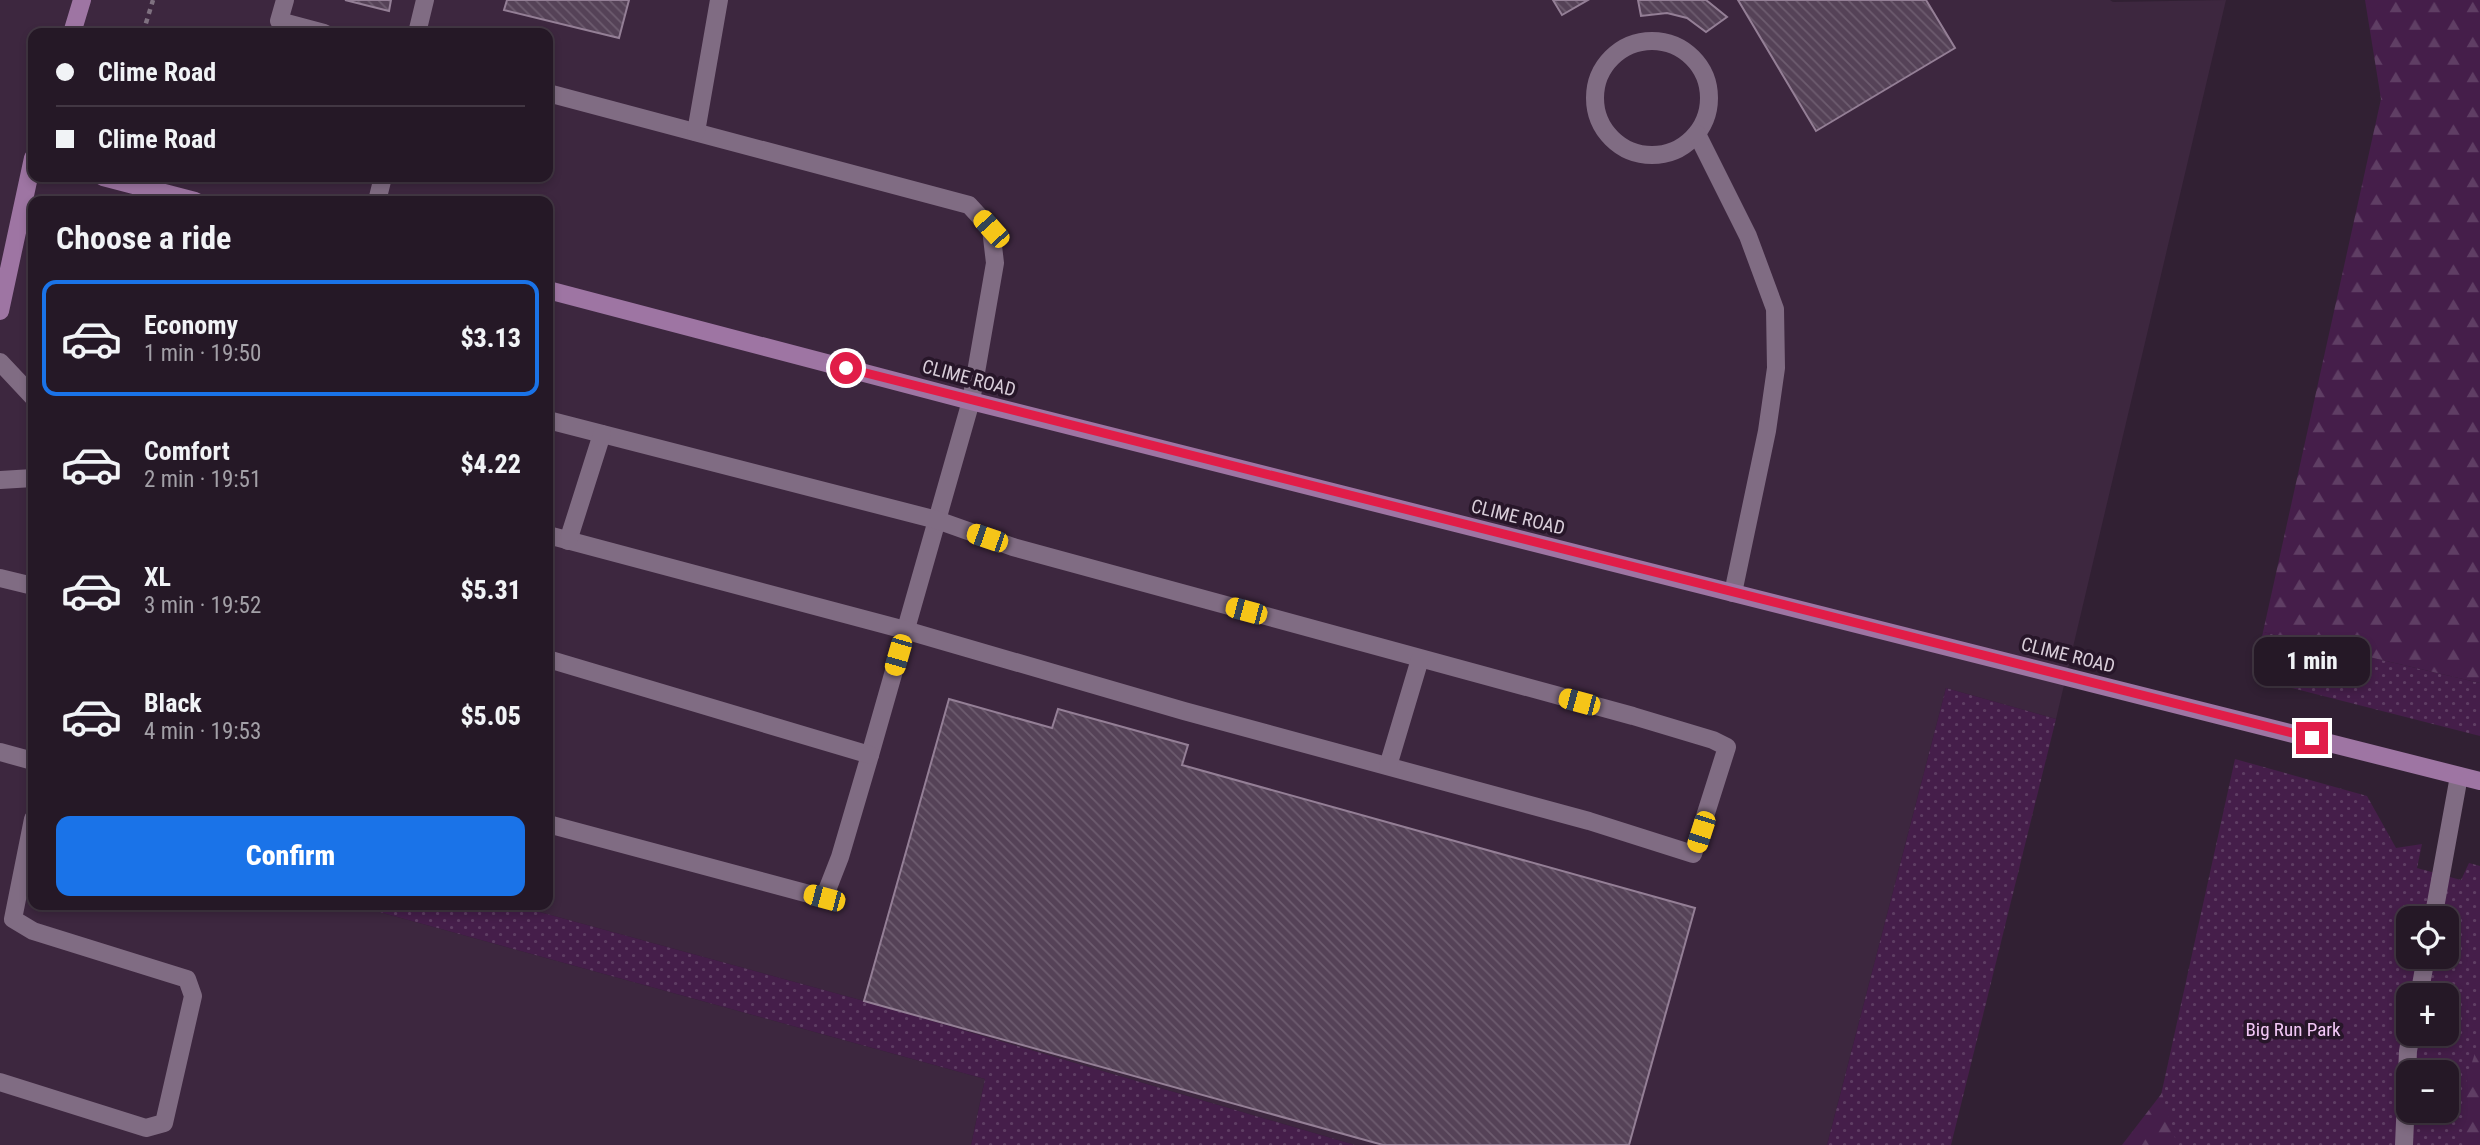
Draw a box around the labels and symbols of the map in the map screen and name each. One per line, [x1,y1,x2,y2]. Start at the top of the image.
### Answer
car [970,206,1013,252]
route start [830,352,862,384]
street label: CLIME ROAD [920,354,1018,402]
street label: CLIME ROAD [1469,494,1567,540]
car [964,521,1011,555]
car [1223,595,1270,627]
car [883,632,914,678]
street label: CLIME ROAD [2019,632,2117,678]
callout: 1 min [2254,636,2370,686]
car [1556,686,1603,718]
route end [2296,722,2328,754]
car [1685,809,1718,855]
car [801,882,848,914]
park label: Big Run Park [2245,1018,2341,1041]

